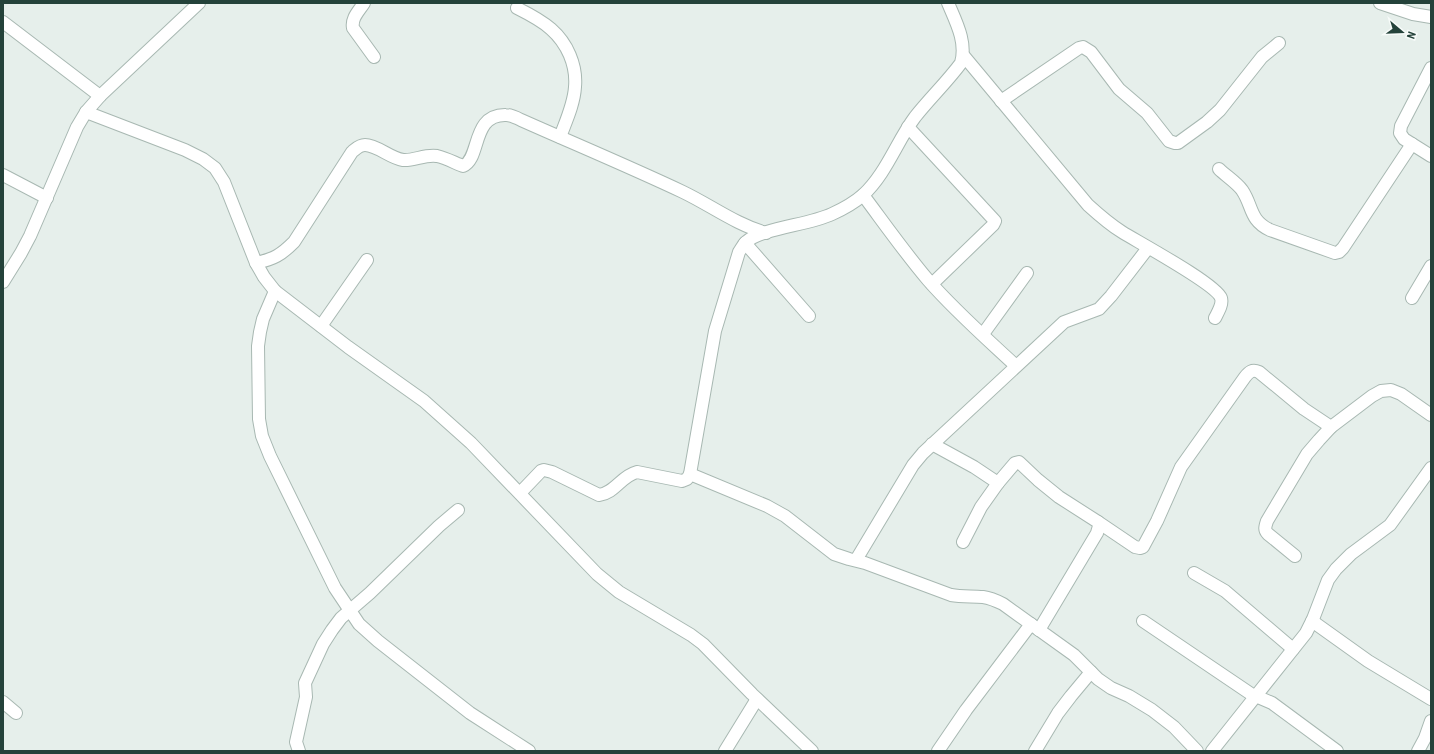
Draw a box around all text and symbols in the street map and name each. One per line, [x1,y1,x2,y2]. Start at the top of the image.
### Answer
north arrow [1382,12,1422,52]
text: N [1404,30,1418,41]

